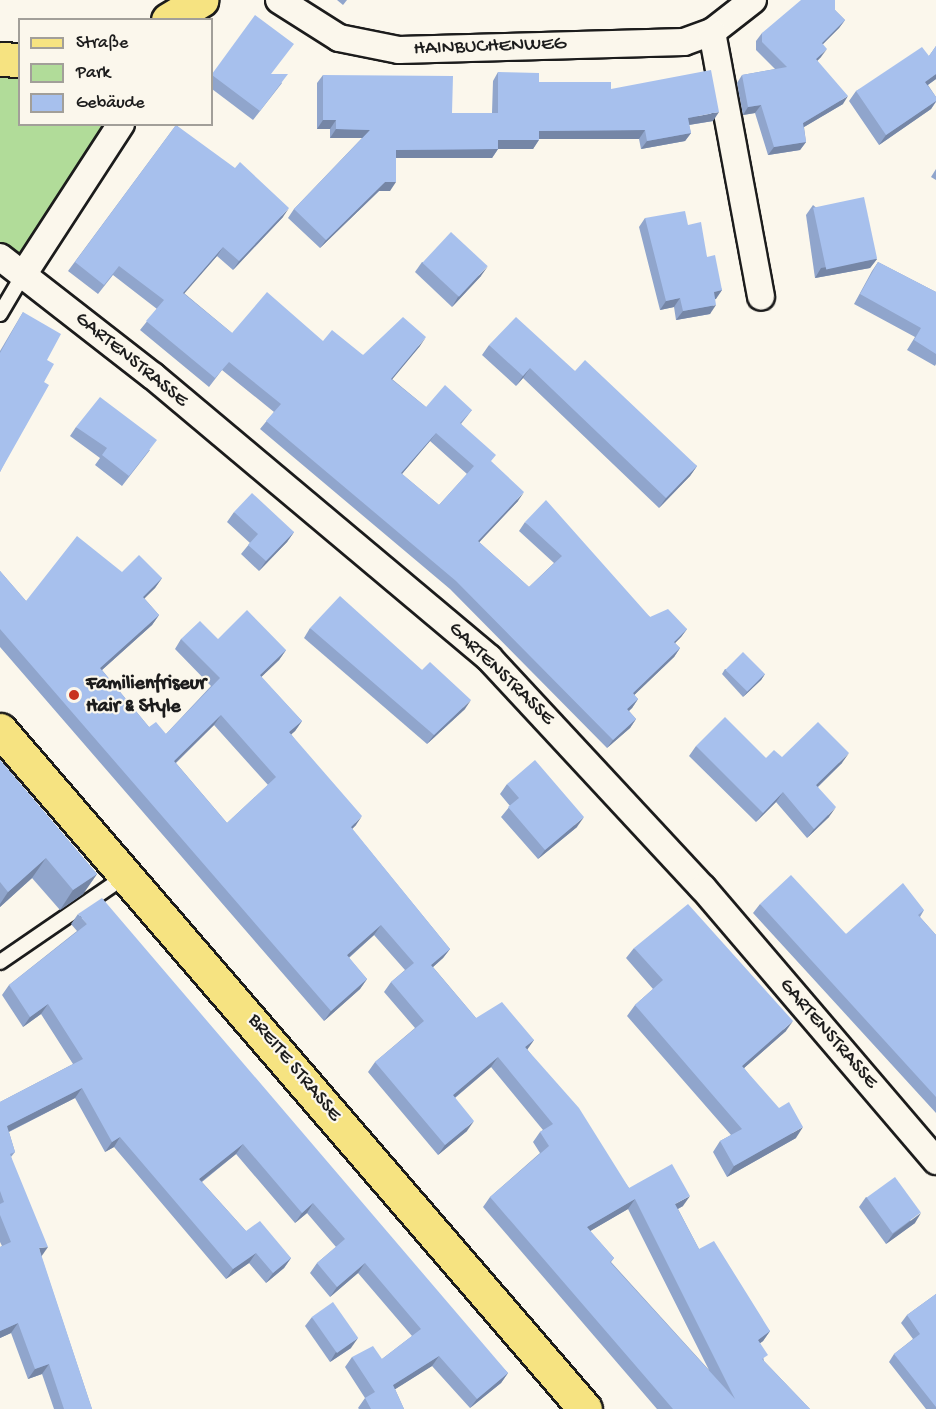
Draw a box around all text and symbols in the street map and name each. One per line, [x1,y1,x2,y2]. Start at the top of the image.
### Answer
legend [18,18,213,126]
street label: HAINBUCHENWEG [413,32,567,62]
text: Straße [76,33,128,54]
text: Park [76,63,110,84]
text: Gebäude [76,93,144,114]
street label: GARTENSTRASSE [70,307,192,413]
street label: GARTENSTRASSE [443,617,559,731]
place label: Familienfriseur Hair & Style [86,672,206,719]
marker: Familienfriseur Hair & Style [67,688,81,702]
street label: GARTENSTRASSE [774,974,882,1094]
street label: BREITE STRASSE [242,1009,346,1127]

